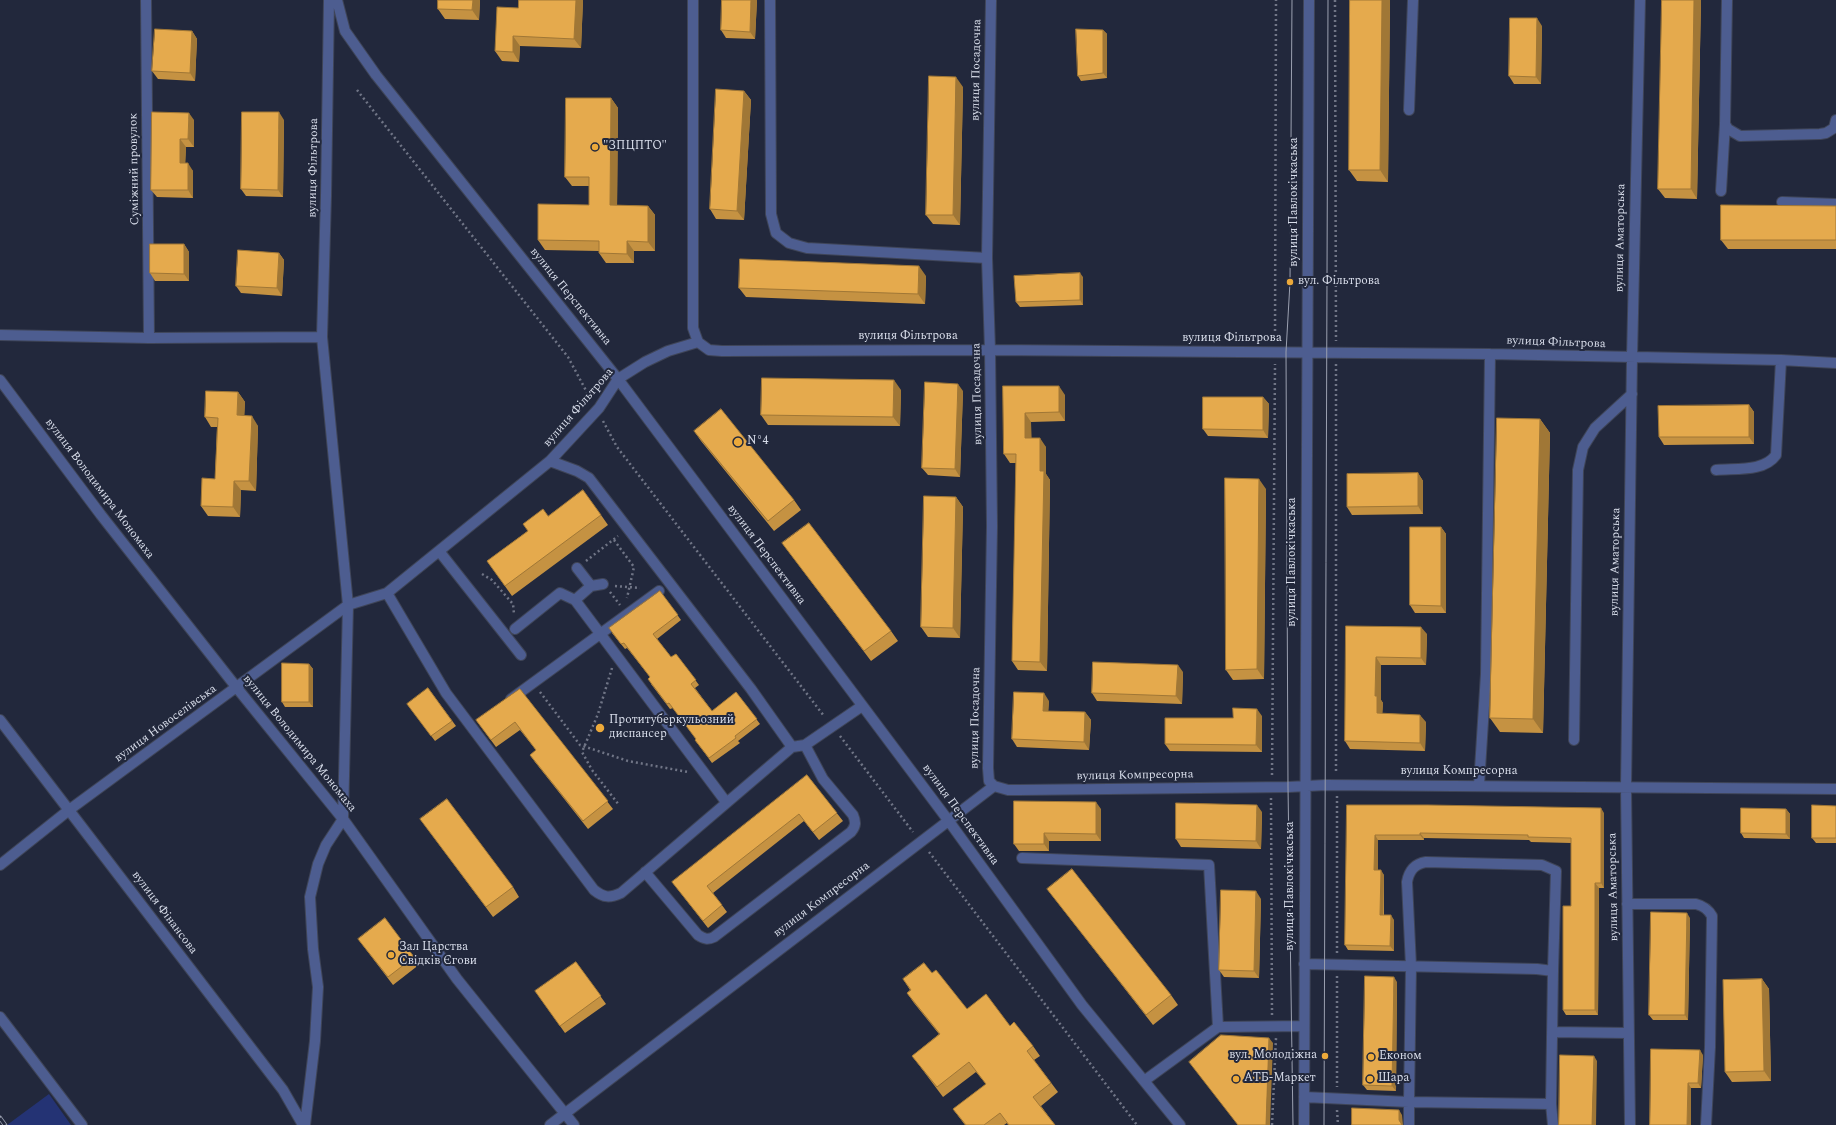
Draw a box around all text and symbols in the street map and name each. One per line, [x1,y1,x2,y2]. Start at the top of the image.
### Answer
street label: вулиця Посадочна [969,19,985,121]
street label: Суміжний провулок [127,113,143,225]
street label: вулиця Фільтрова [306,118,322,218]
street label: вулиця Павлокічкаська [1288,137,1302,267]
place label: "ЗПЦПТО" [603,140,667,154]
marker: "ЗПЦПТО" [590,142,600,152]
street label: вулиця Аматорська [1613,184,1629,292]
street label: вулиця Перспективна [526,245,614,349]
place label: вул. Фільтрова [1298,275,1380,289]
marker: вул. Фільтрова [1285,277,1295,287]
street label: вулиця Фільтрова [858,330,958,344]
street label: вулиця Фільтрова [1182,332,1282,346]
street label: вулиця Фільтрова [1506,334,1606,352]
street label: вулиця Посадочна [970,343,986,445]
street label: вулиця Фільтрова [541,366,617,450]
street label: вулиця Володимира Мономаха [41,416,157,562]
place label: N°4 [747,435,769,449]
marker: N°4 [732,436,744,448]
street label: вулиця Павлокічкаська [1286,497,1300,627]
street label: вулиця Перспективна [724,502,808,608]
street label: вулиця Аматорська [1608,508,1624,616]
street label: вулиця Посадочна [968,667,984,769]
street label: вулиця Володимира Мономаха [239,673,359,815]
street label: вулиця Новоселівська [112,682,220,766]
place label: Протитуберкульозний диспансер [609,714,734,742]
marker: Протитуберкульозний диспансер [594,722,606,734]
street label: вулиця Перспективна [919,762,1001,868]
street label: вулиця Компресорна [1401,765,1517,779]
street label: вулиця Компресорна [1076,768,1194,784]
street label: вулиця Павлокічкаська [1284,821,1298,951]
street label: вулиця Аматорська [1606,833,1622,941]
street label: вулиця Компресорна [771,859,873,941]
street label: вулиця Фінансова [128,869,200,957]
place label: Зал Царства Свідків Єгови [399,941,477,969]
marker: Зал Царства Свідків Єгови [386,950,396,960]
place label: вул. Молодіжна [1229,1049,1317,1063]
place label: Економ [1379,1050,1422,1064]
marker: вул. Молодіжна [1320,1051,1330,1061]
marker: Економ [1366,1052,1376,1062]
place label: АТБ-Маркет [1244,1072,1316,1086]
place label: Шара [1378,1072,1409,1086]
marker: АТБ-Маркет [1231,1074,1241,1084]
marker: Шара [1365,1074,1375,1084]

